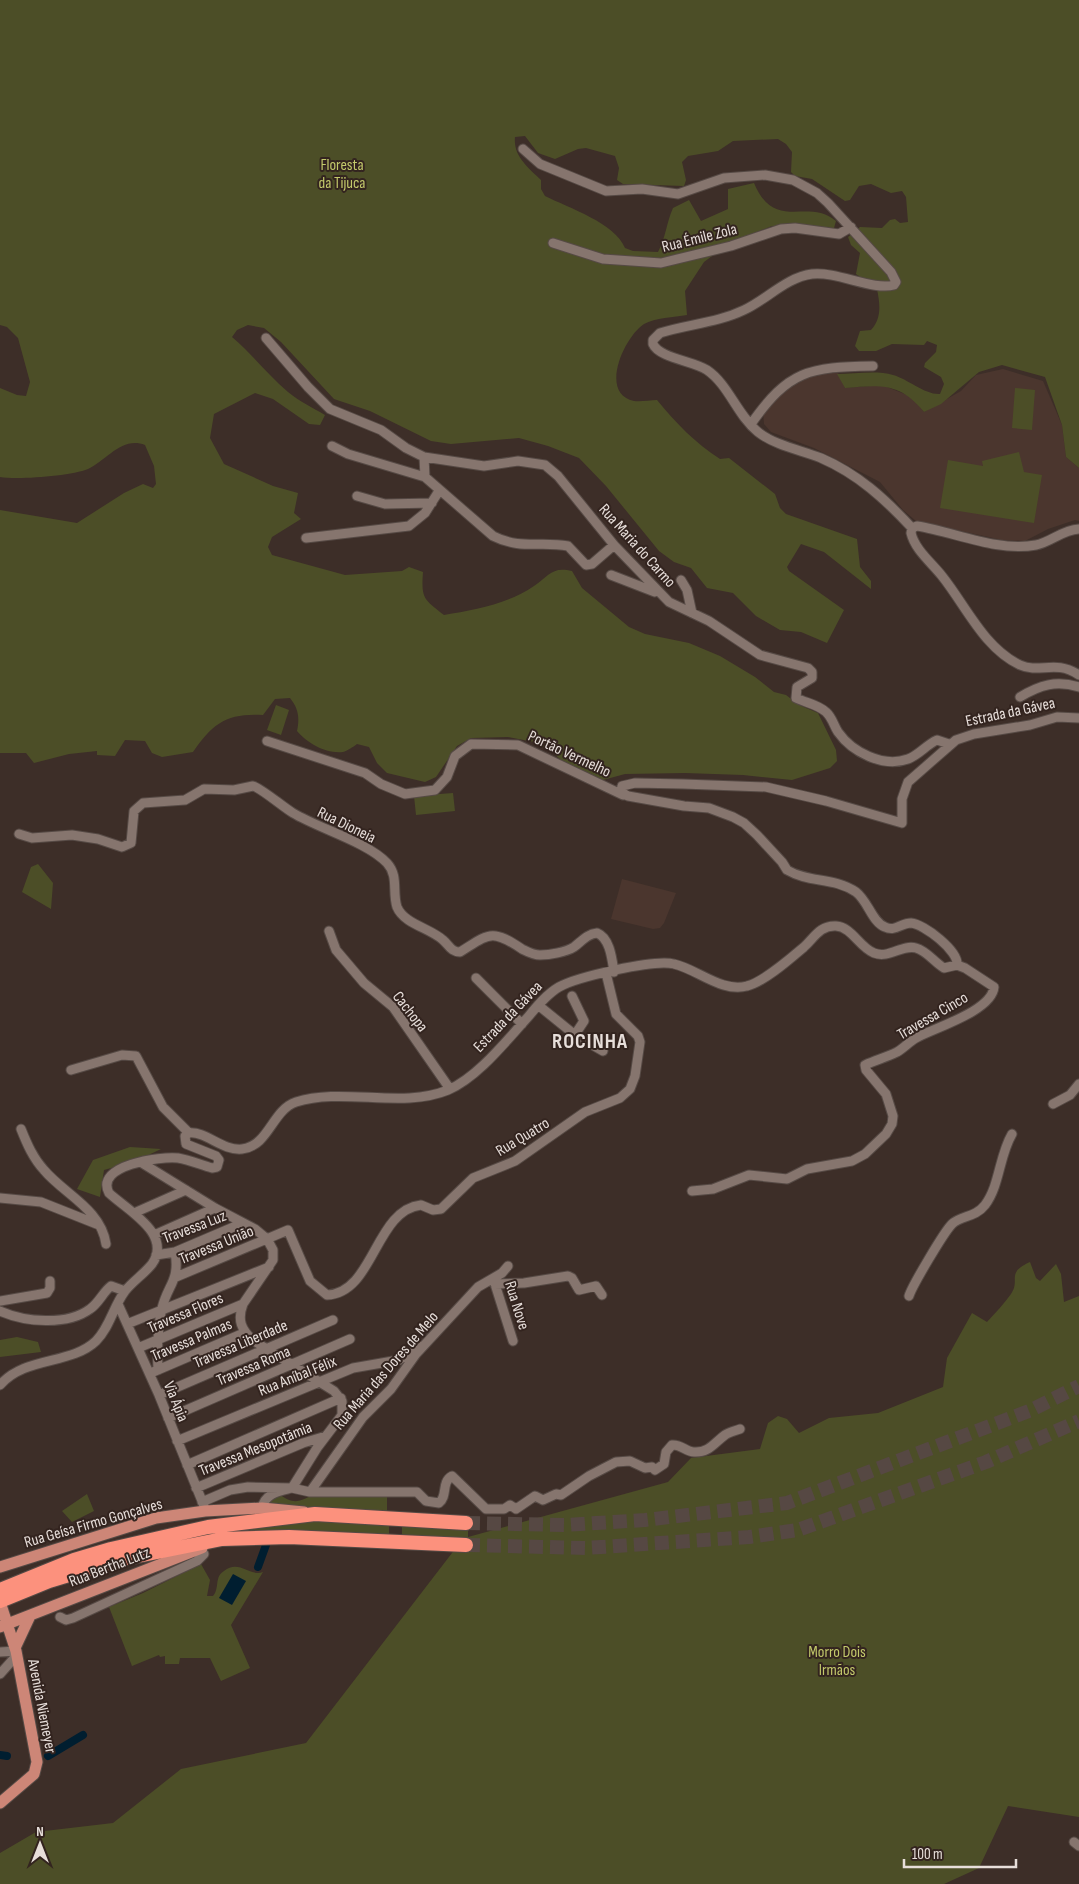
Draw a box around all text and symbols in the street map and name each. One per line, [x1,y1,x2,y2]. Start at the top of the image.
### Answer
park label: Floresta da Tijuca [319,156,365,193]
street label: Rua Émile Zola [660,220,739,257]
street label: Rua Maria do Carmo [594,500,679,592]
street label: Estrada da Gávea [964,694,1057,731]
street label: Portão Vermelho [525,727,614,782]
street label: Rua Dioneia [314,803,379,848]
street label: Estrada da Gávea [470,978,547,1056]
street label: Cachopa [388,988,432,1036]
street label: Travessa Cinco [894,988,972,1044]
district label: ROCINHA [552,1029,628,1054]
street label: Rua Quatro [492,1114,553,1161]
street label: Travessa Luz [160,1207,229,1248]
street label: Travessa União [177,1222,257,1269]
street label: Rua Nove [500,1279,533,1332]
street label: Travessa Flores [145,1289,227,1338]
street label: Rua Maria das Dores de Melo [330,1308,443,1434]
street label: Travessa Palmas [148,1315,235,1366]
street label: Travessa Liberdade [191,1316,291,1373]
street label: Travessa Roma [214,1342,293,1390]
street label: Rua Aníbal Félix [256,1352,339,1401]
street label: Via Ápia [159,1379,192,1424]
street label: Travessa Mesopotâmia [196,1418,315,1481]
street label: Rua Geísa Firmo Gonçalves [22,1495,165,1552]
street label: Rua Bertha Lutz [66,1543,153,1591]
park label: Morro Dois Irmãos [808,1643,866,1680]
street label: Avenida Niemeyer [23,1657,60,1755]
north arrow [15,1819,65,1869]
text: N [36,1823,44,1840]
scale bar [904,1836,1016,1868]
text: 100 m [912,1845,943,1864]

